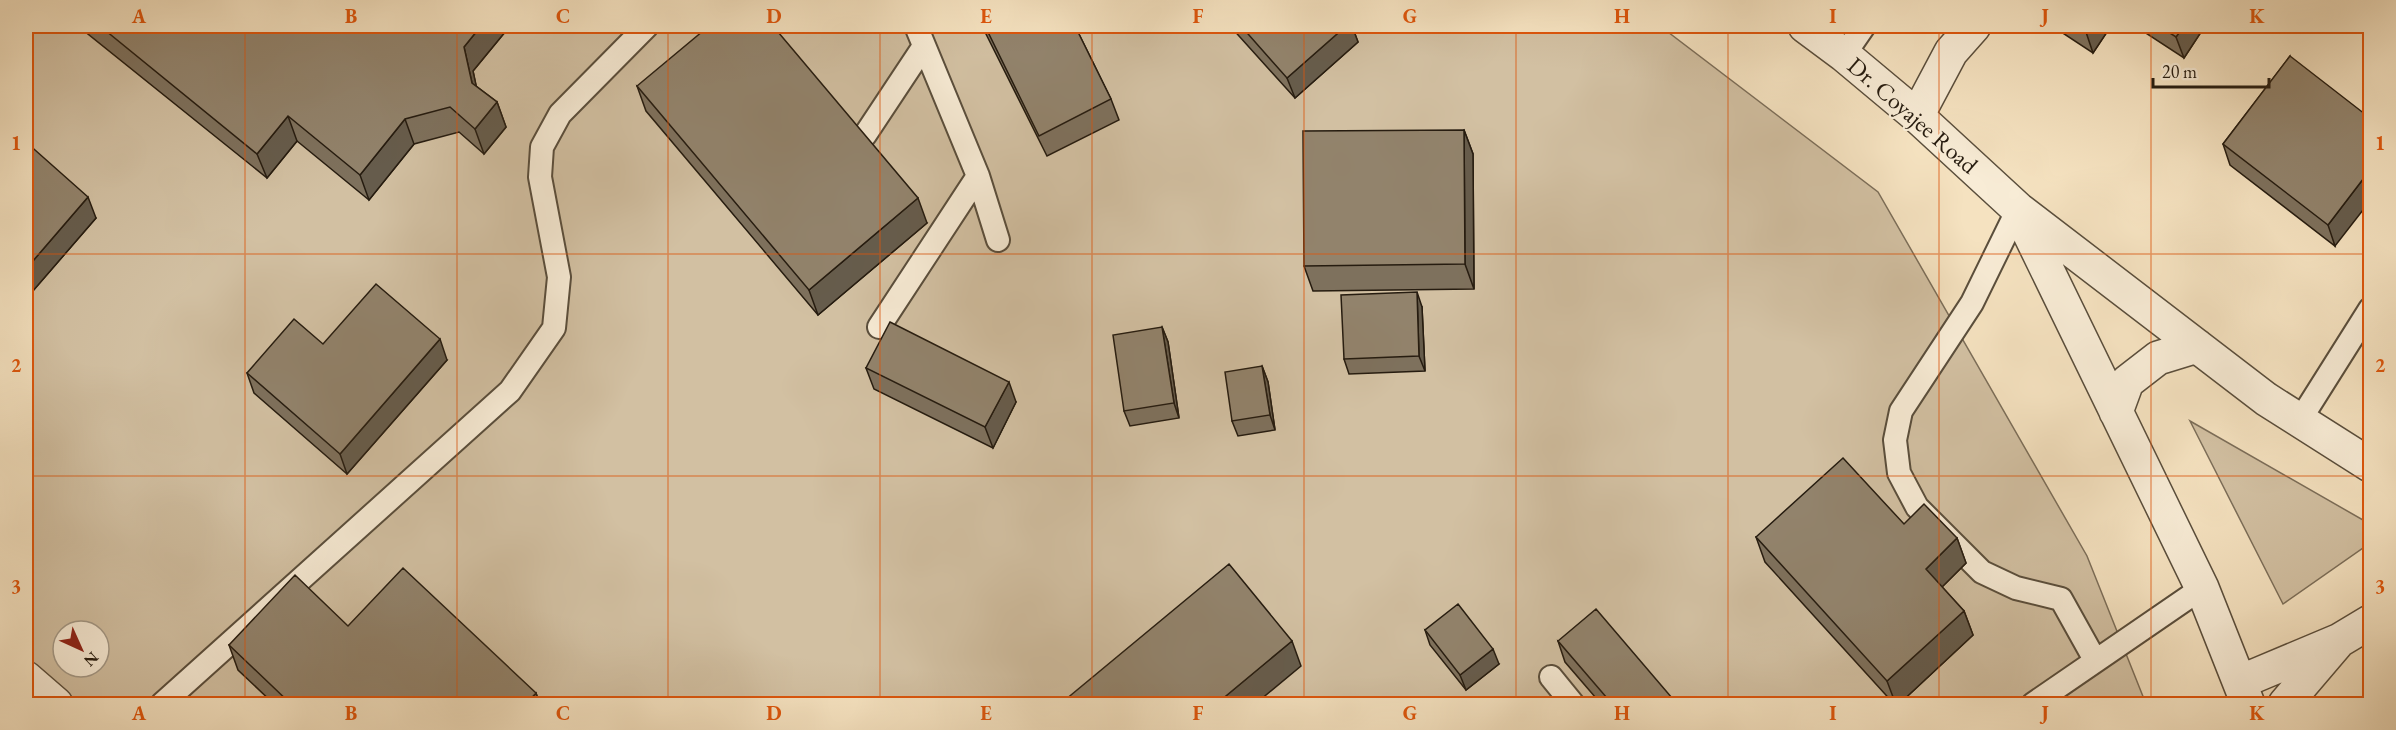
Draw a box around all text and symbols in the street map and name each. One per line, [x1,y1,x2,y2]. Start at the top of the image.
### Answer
text: A [131,3,147,29]
text: B [345,3,357,29]
text: C [556,3,570,29]
text: D [766,3,782,29]
text: E [980,3,992,29]
text: F [1193,3,1204,29]
text: G [1403,3,1417,29]
text: H [1614,3,1630,29]
text: I [1829,3,1837,29]
text: J [2039,3,2049,29]
text: K [2249,3,2265,29]
street label: Dr. Coyajee Road [1841,50,1985,181]
scale bar [2153,51,2268,89]
text: 20 m [2162,60,2197,83]
text: 1 [11,130,21,156]
text: 1 [2375,130,2385,156]
text: 2 [11,352,22,378]
text: 2 [2375,352,2386,378]
text: 3 [11,573,21,599]
text: 3 [2375,573,2385,599]
north arrow [51,619,111,679]
text: N [79,647,103,671]
text: A [131,700,147,726]
text: B [345,700,357,726]
text: C [556,700,570,726]
text: D [766,700,782,726]
text: E [980,700,992,726]
text: F [1193,700,1204,726]
text: G [1403,700,1417,726]
text: H [1614,700,1630,726]
text: I [1829,700,1837,726]
text: J [2039,700,2049,726]
text: K [2249,700,2265,726]

